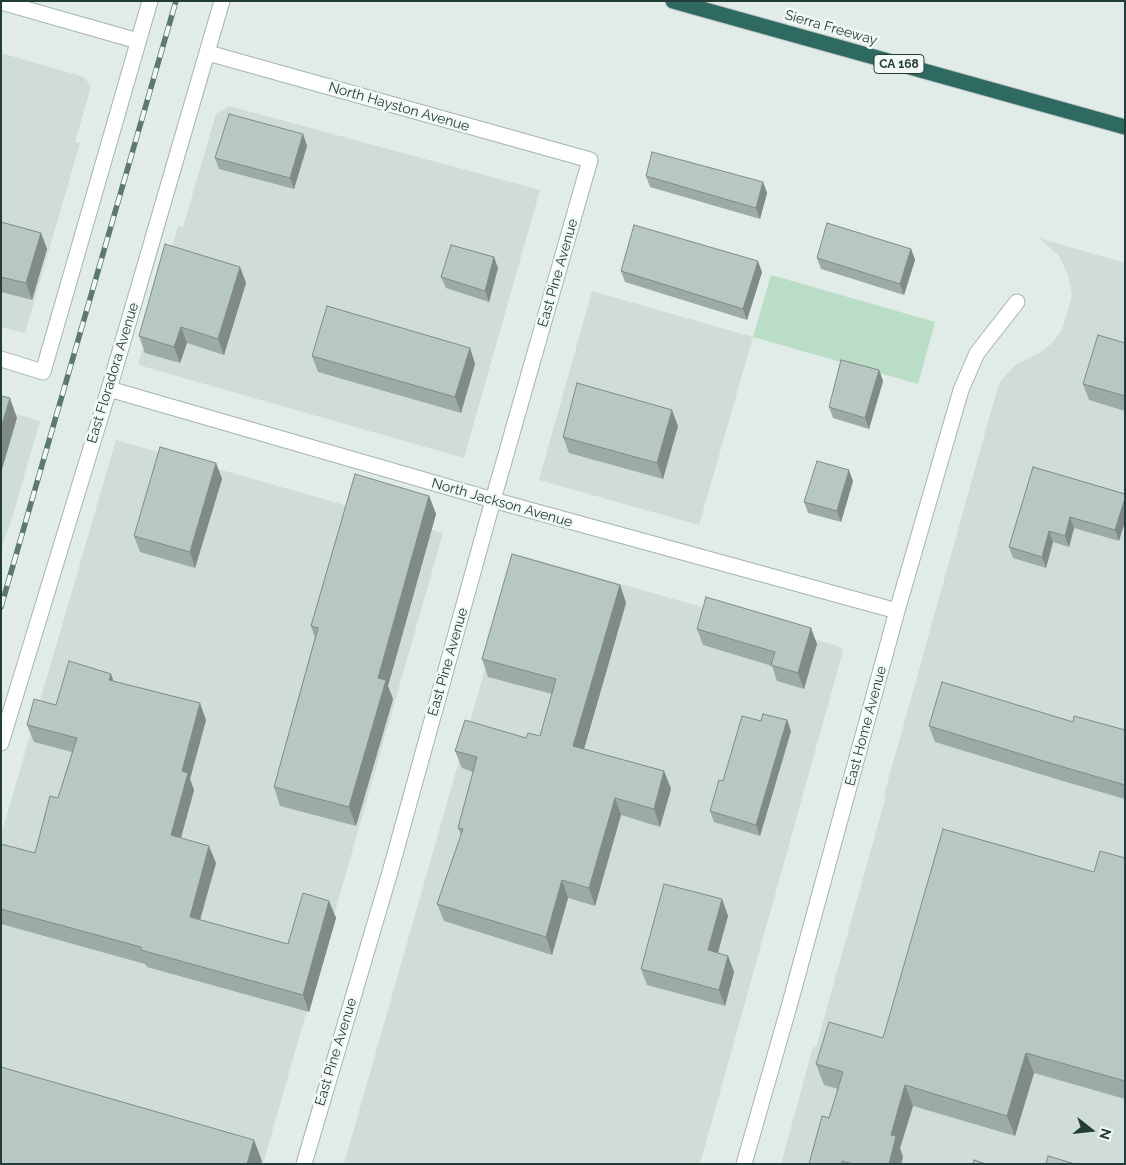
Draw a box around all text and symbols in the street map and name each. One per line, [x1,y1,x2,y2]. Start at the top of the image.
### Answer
street label: Sierra Freeway [783,7,879,49]
road number: CA 168 [874,54,924,74]
street label: North Hayston Avenue [327,79,471,135]
street label: East Pine Avenue [534,217,582,329]
street label: East Floradora Avenue [84,301,142,445]
street label: North Jackson Avenue [430,475,574,531]
street label: East Pine Avenue [424,606,472,718]
street label: East Home Avenue [842,664,890,788]
street label: East Pine Avenue [312,996,360,1108]
north arrow [1066,1105,1116,1155]
text: N [1096,1127,1115,1141]

